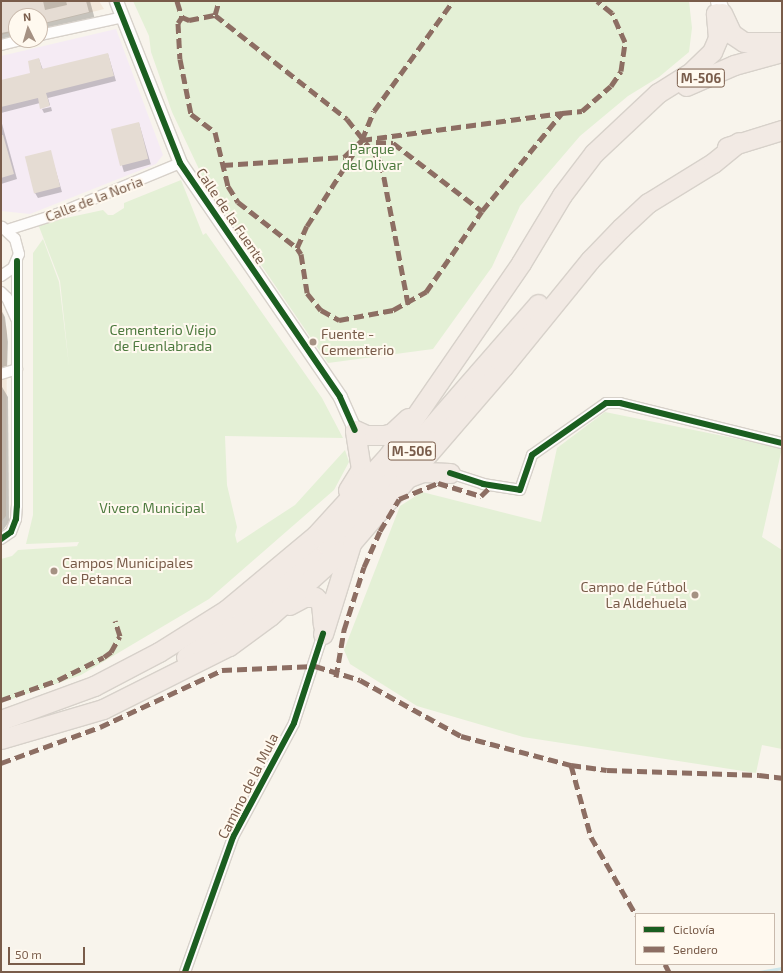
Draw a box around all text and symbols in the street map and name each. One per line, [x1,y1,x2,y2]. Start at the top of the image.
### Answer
north arrow [8,8,48,48]
text: N [22,10,32,23]
road number: M-506 [676,67,726,89]
park label: Parque del Olivar [342,141,402,174]
street label: Calle de la Fuente [193,165,269,267]
street label: Calle de la Noria [43,173,145,225]
park label: Cementerio Viejo de Fuenlabrada [109,322,217,354]
place label: Fuente - Cementerio [321,326,394,358]
marker: Fuente - Cementerio [308,337,318,347]
road number: M-506 [387,440,437,462]
park label: Vivero Municipal [99,500,205,516]
place label: Campos Municipales de Petanca [62,555,193,588]
marker: Campos Municipales de Petanca [49,566,59,576]
place label: Campo de Fútbol La Aldehuela [580,579,687,612]
marker: Campo de Fútbol La Aldehuela [690,590,700,600]
street label: Camino de la Mula [214,730,282,842]
legend [635,913,775,965]
text: Ciclovía [673,922,715,936]
scale bar [10,939,87,965]
text: Sendero [673,942,718,956]
text: 50 m [15,947,42,961]

